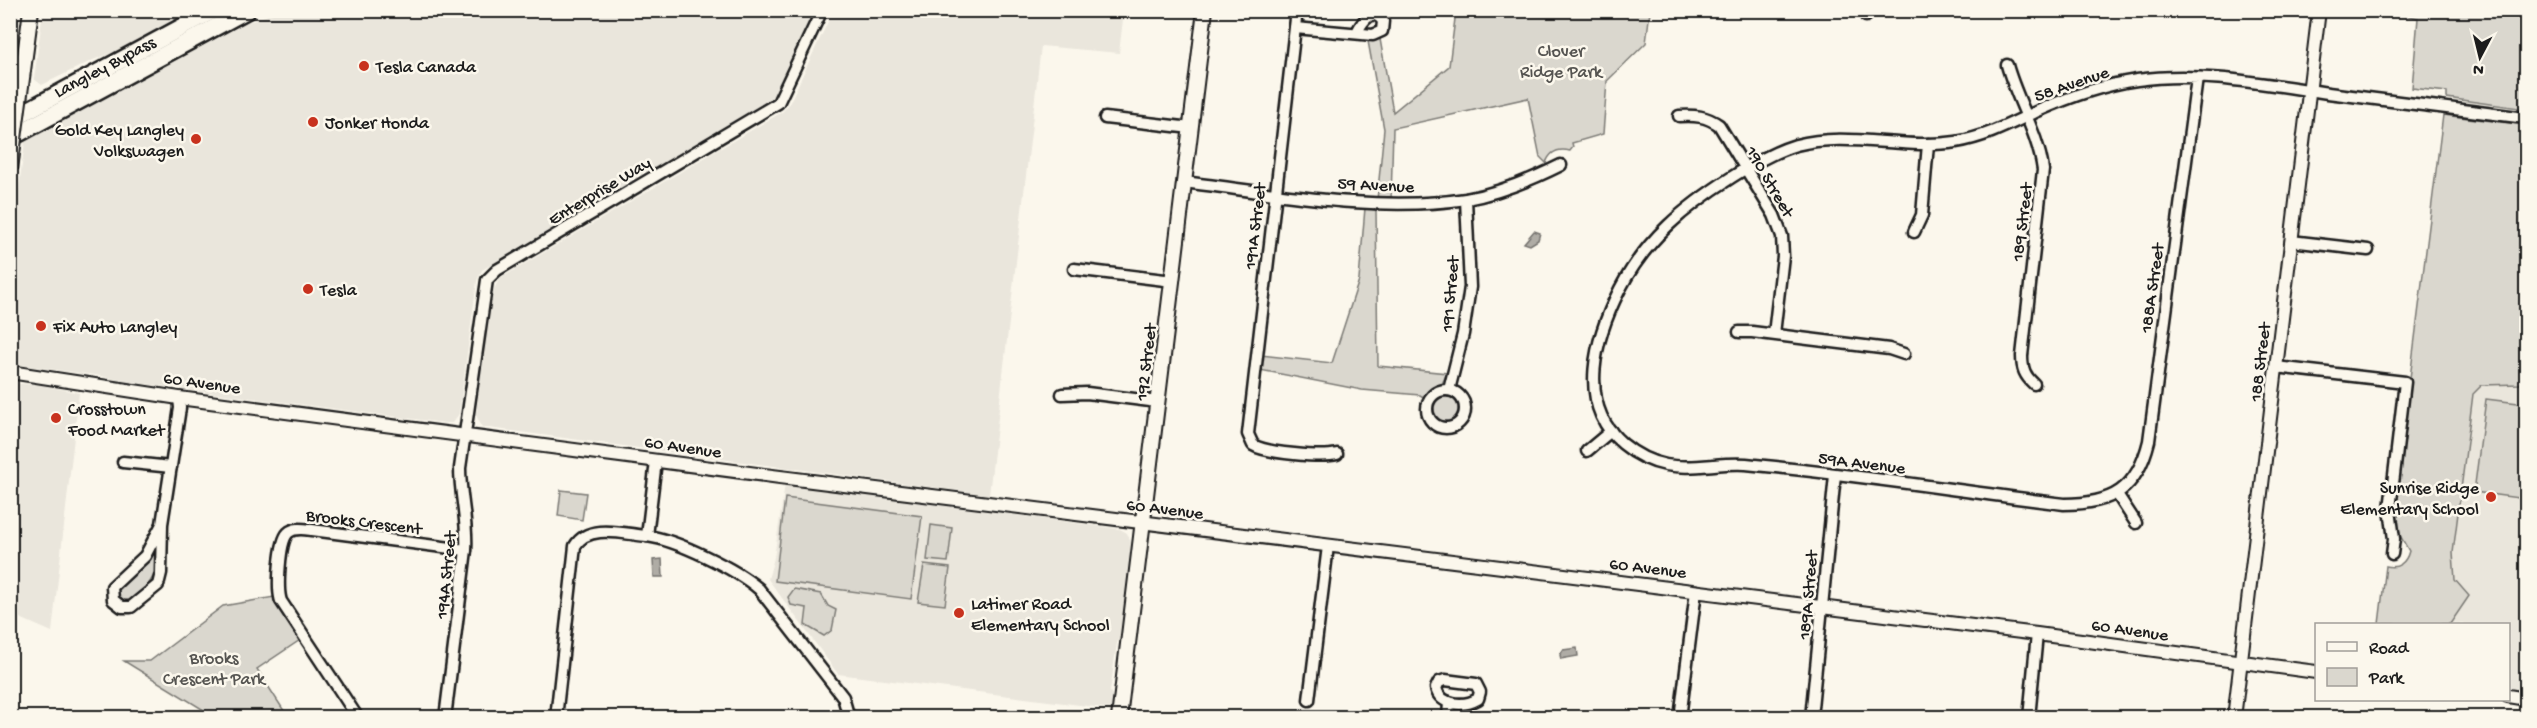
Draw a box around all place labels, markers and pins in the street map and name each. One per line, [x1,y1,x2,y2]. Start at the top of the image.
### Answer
place label: Tesla Canada [375,58,477,79]
marker: Tesla Canada [357,59,371,73]
place label: Jonker Honda [325,114,430,135]
marker: Jonker Honda [306,115,320,129]
place label: Gold Key Langley Volkswagen [55,121,184,163]
marker: Gold Key Langley Volkswagen [189,132,203,146]
place label: Tesla [319,281,358,302]
marker: Tesla [301,282,315,296]
place label: Fix Auto Langley [52,318,177,339]
marker: Fix Auto Langley [34,319,48,333]
place label: Crosstown Food Market [67,400,166,442]
marker: Crosstown Food Market [49,411,63,425]
place label: Sunrise Ridge Elementary School [2340,479,2480,521]
marker: Sunrise Ridge Elementary School [2484,490,2498,504]
place label: Latimer Road Elementary School [971,595,1110,637]
marker: Latimer Road Elementary School [952,606,966,620]

